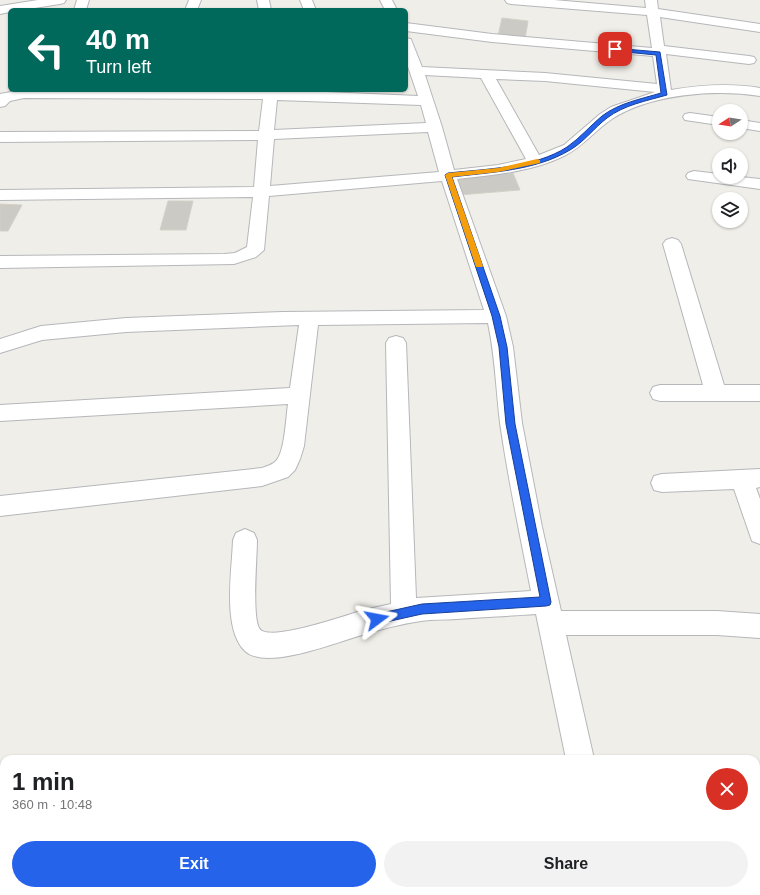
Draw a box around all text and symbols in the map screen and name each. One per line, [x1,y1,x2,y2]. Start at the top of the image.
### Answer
icon: left [20,24,72,76]
text: 40 m [86,24,150,55]
pin [598,32,632,66]
icon: arrive [604,38,626,60]
text: Turn left [86,57,151,77]
north arrow [712,104,748,140]
map controls [712,104,748,228]
button: sound [712,148,748,184]
button: layers [712,192,748,228]
position arrow [356,598,398,640]
text: 1 min [12,768,75,795]
button: close [706,768,748,810]
text: 360 m · 10:48 [12,797,92,812]
button: Exit [12,841,376,887]
button: Share [384,841,748,887]

